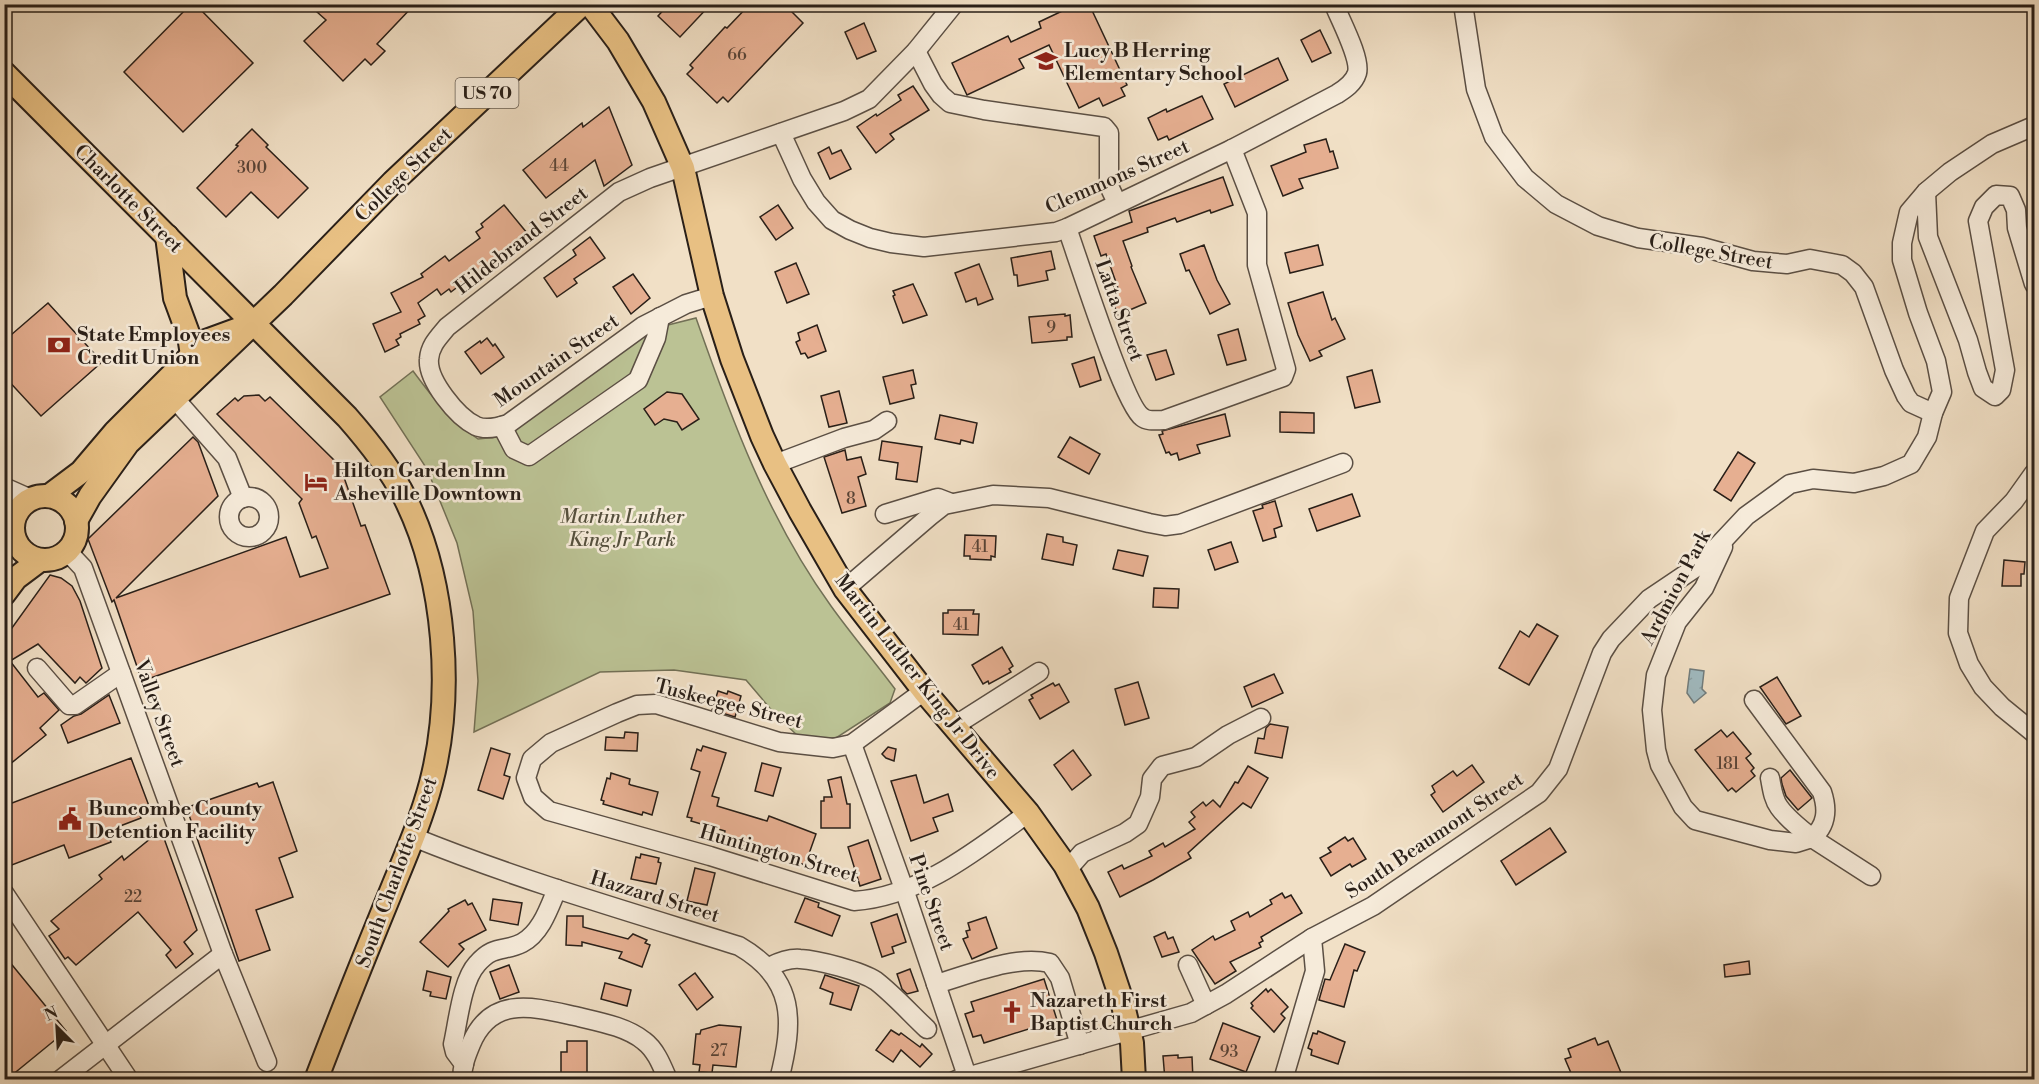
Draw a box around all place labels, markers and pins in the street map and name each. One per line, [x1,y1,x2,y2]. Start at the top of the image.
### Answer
place label: Lucy B Herring Elementary School [1064,39,1243,87]
school or university icon: Lucy B Herring Elementary School [1033,48,1059,74]
place label: State Employees Credit Union [77,323,230,371]
bank icon: State Employees Credit Union [46,332,72,358]
place label: Hilton Garden Inn Asheville Downtown [333,459,522,507]
hotel icon: Hilton Garden Inn Asheville Downtown [303,469,329,495]
place label: Buncombe County Detention Facility [88,797,263,845]
public building icon: Buncombe County Detention Facility [57,806,83,832]
place label: Nazareth First Baptist Church [1030,989,1173,1037]
church icon: Nazareth First Baptist Church [999,999,1025,1025]

